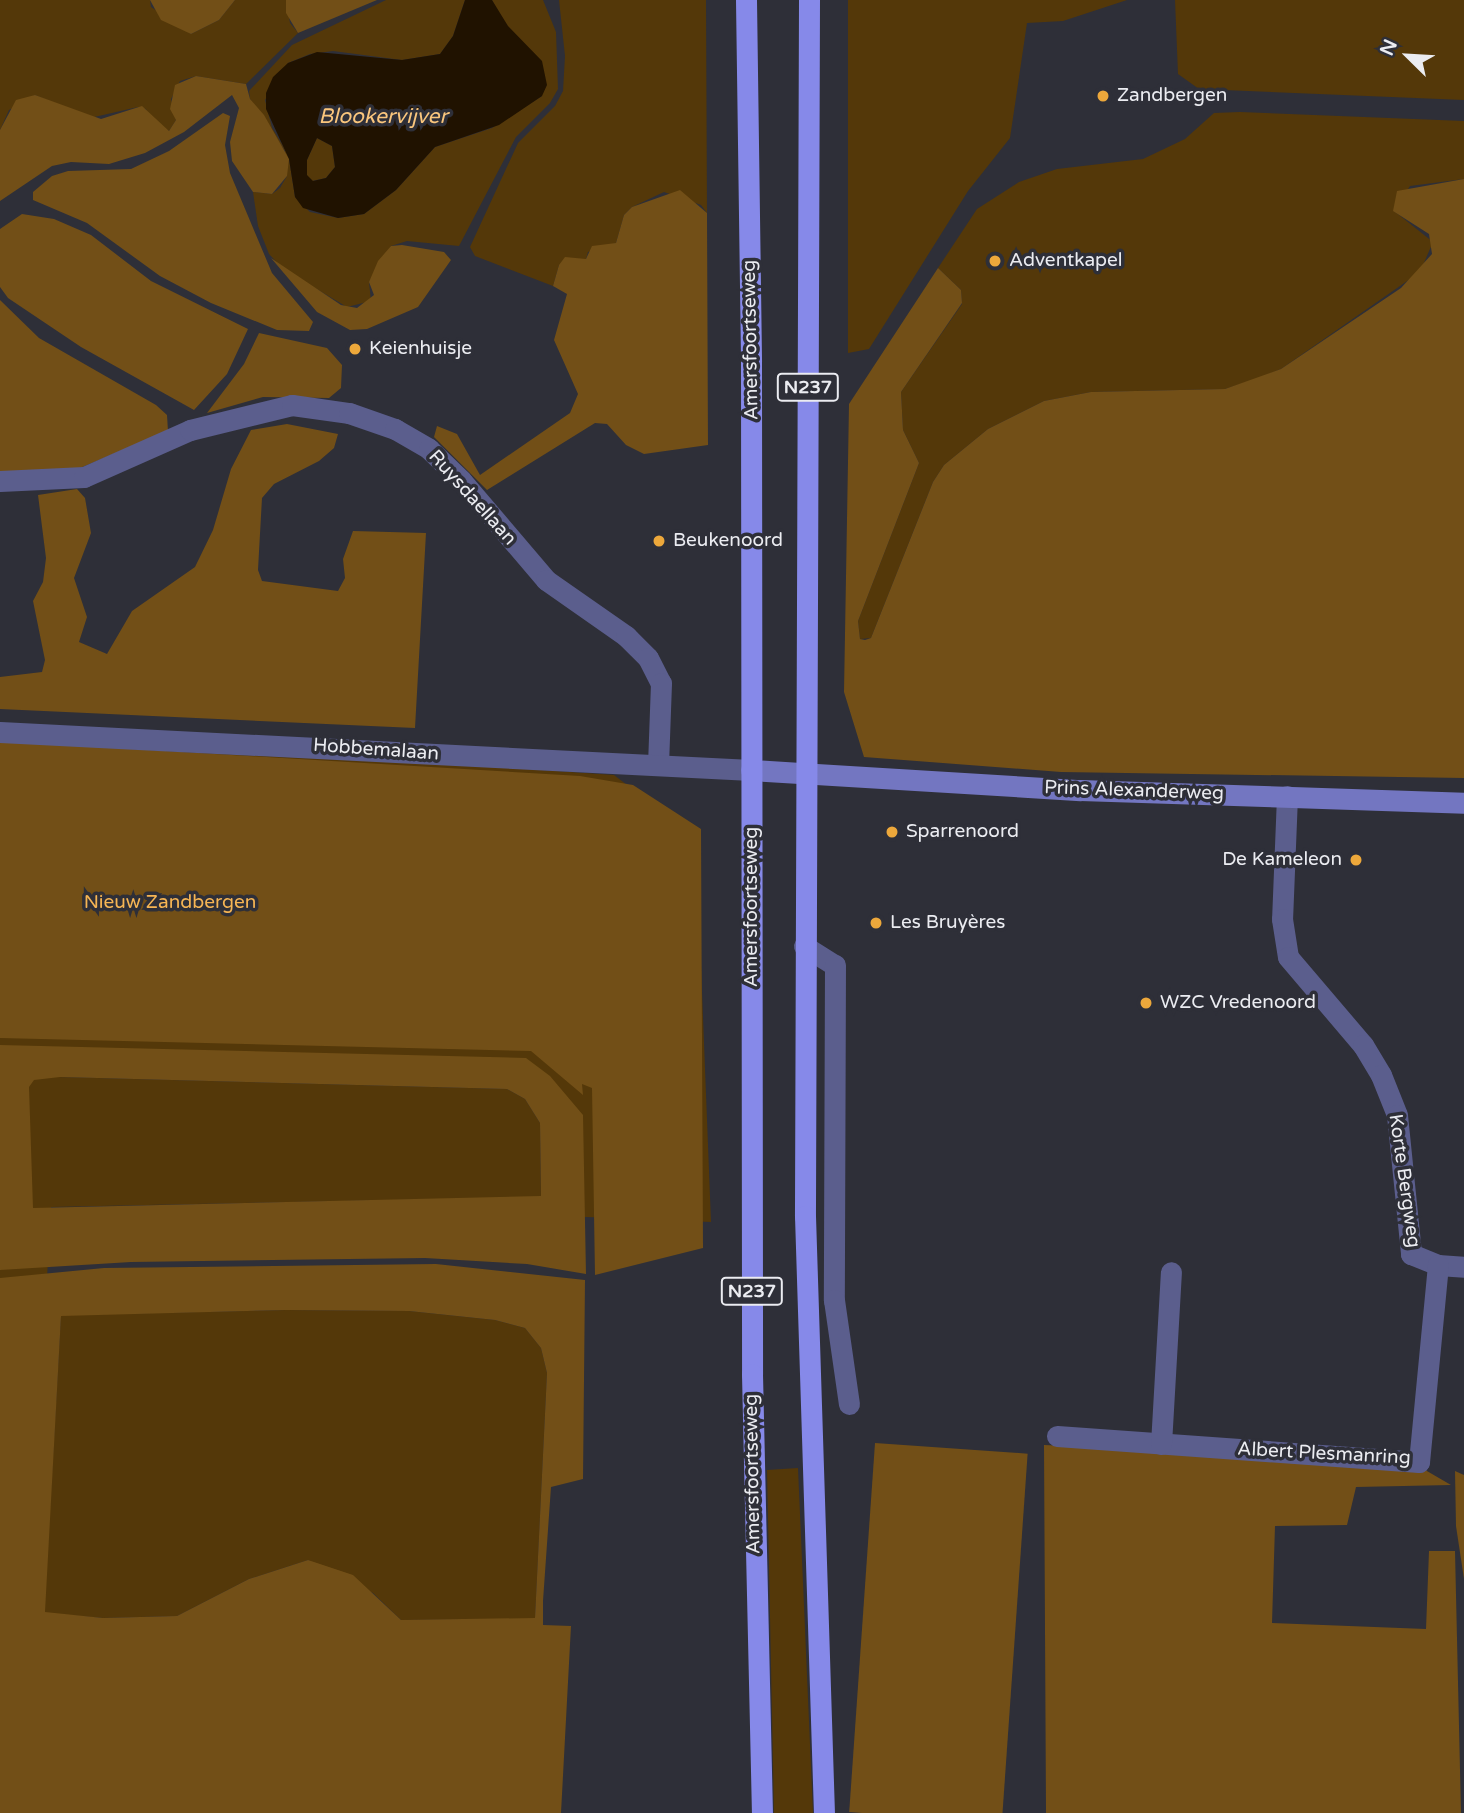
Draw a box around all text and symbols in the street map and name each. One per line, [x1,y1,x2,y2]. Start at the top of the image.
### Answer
north arrow [1373,21,1443,91]
text: N [1376,36,1402,59]
place label: Zandbergen [1117,85,1227,107]
marker: Zandbergen [1095,88,1111,104]
water label: Blookervijver [319,104,447,130]
place label: Adventkapel [1009,250,1123,272]
marker: Adventkapel [987,253,1003,269]
street label: Amersfoortseweg [738,260,764,420]
place label: Keienhuisje [369,338,472,360]
marker: Keienhuisje [347,341,363,357]
road number: N237 [776,372,840,402]
street label: Ruysdaellaan [423,446,521,550]
place label: Beukenoord [673,530,783,552]
marker: Beukenoord [651,533,667,549]
street label: Hobbemalaan [312,734,440,766]
street label: Prins Alexanderweg [1044,776,1224,806]
place label: Sparrenoord [906,821,1019,843]
marker: Sparrenoord [884,824,900,840]
street label: Amersfoortseweg [741,827,763,987]
place label: De Kameleon [1222,849,1342,871]
marker: De Kameleon [1348,852,1364,868]
park label: Nieuw Zandbergen [84,892,256,914]
place label: Les Bruyères [890,912,1005,934]
marker: Les Bruyères [868,915,884,931]
place label: WZC Vredenoord [1160,992,1316,1014]
marker: WZC Vredenoord [1138,995,1154,1011]
street label: Korte Bergweg [1383,1113,1425,1249]
road number: N237 [720,1276,784,1306]
street label: Amersfoortseweg [740,1394,766,1554]
street label: Albert Plesmanring [1237,1438,1411,1470]

